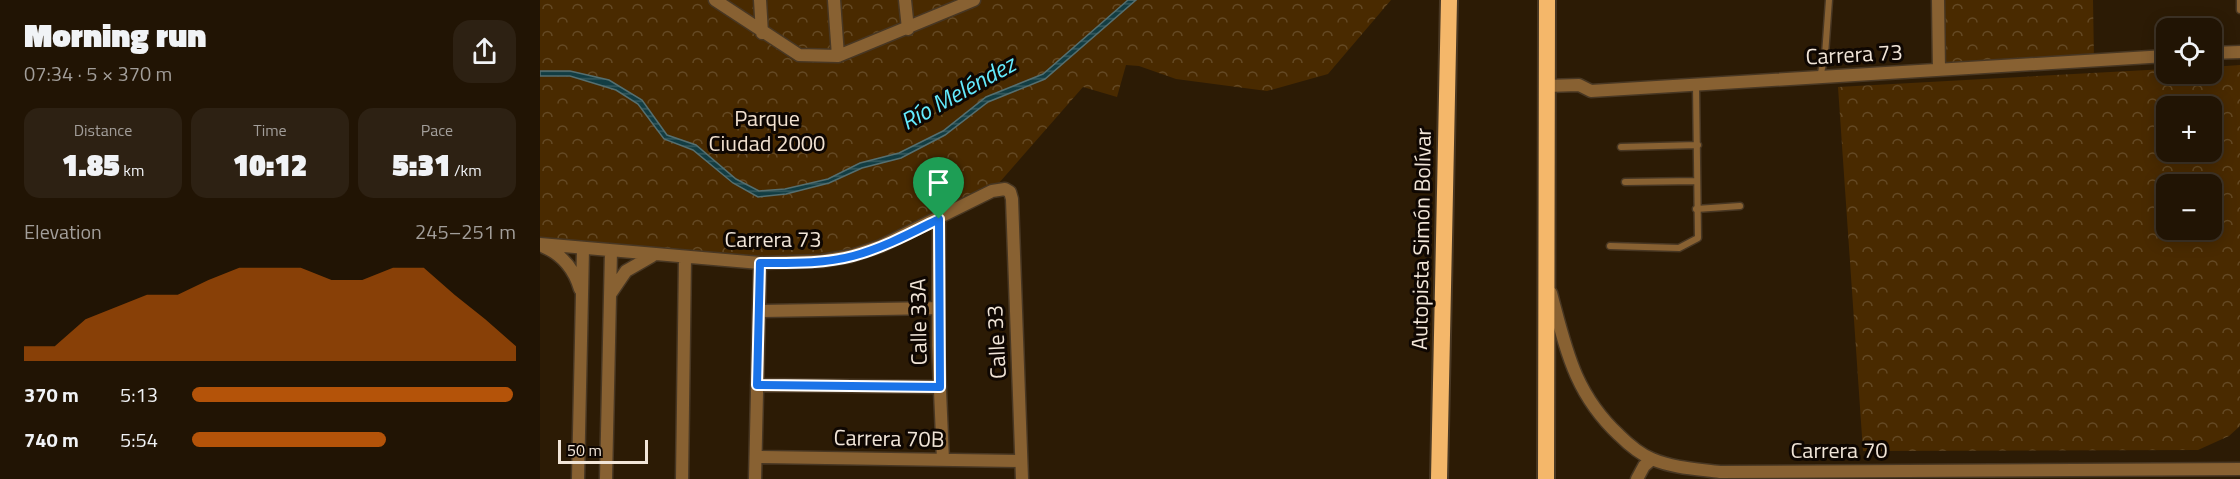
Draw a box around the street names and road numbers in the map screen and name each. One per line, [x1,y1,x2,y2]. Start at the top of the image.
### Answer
street label: Carrera 73 [1805,34,1903,74]
street label: Autopista Simón Bolívar [1402,127,1440,350]
street label: Carrera 73 [724,222,822,256]
street label: Calle 33A [900,278,936,366]
street label: Calle 33 [977,304,1015,380]
street label: Carrera 70B [833,420,945,456]
street label: Carrera 70 [1790,433,1888,467]

